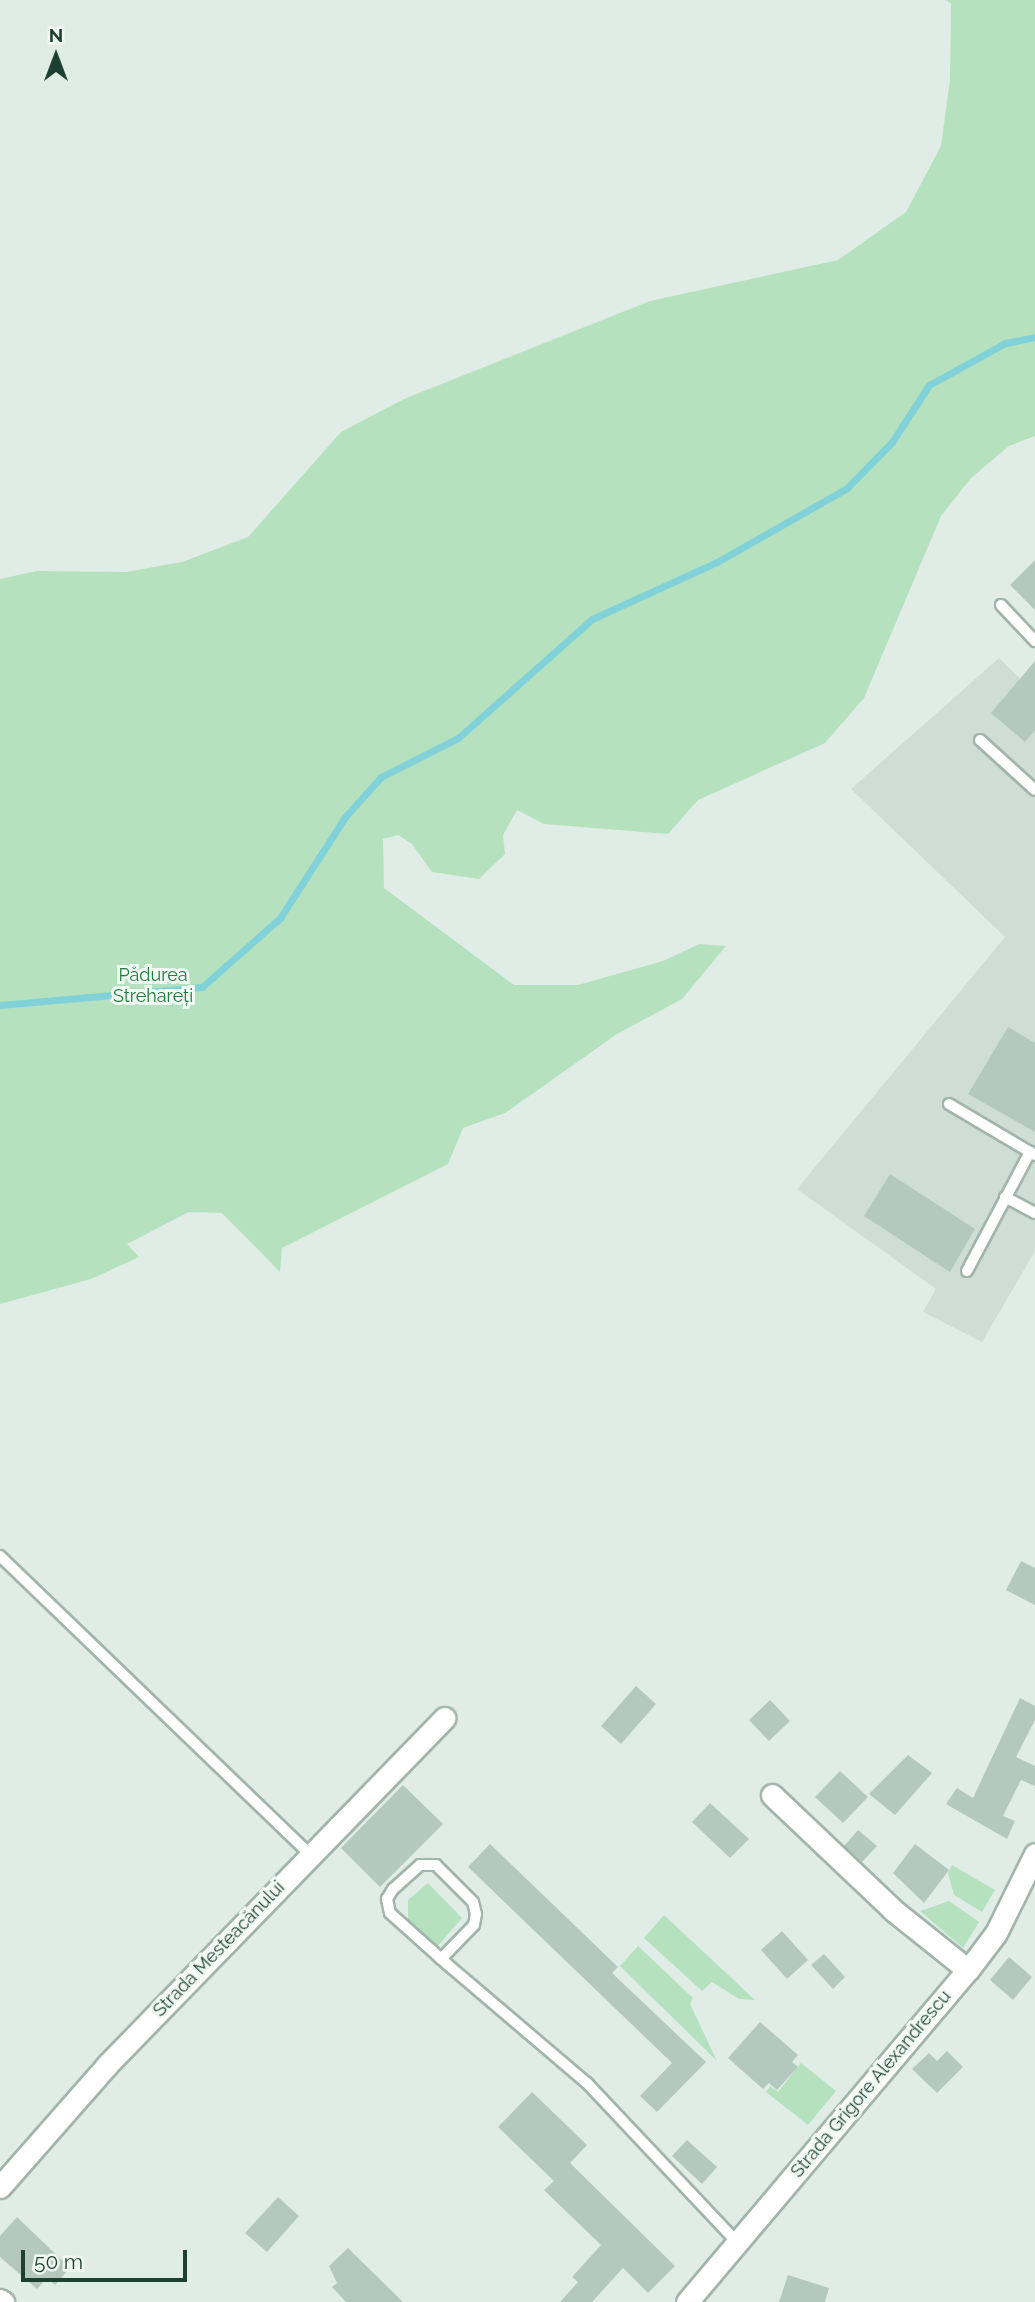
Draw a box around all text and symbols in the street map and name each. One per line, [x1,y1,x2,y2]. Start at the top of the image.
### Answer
north arrow [21,21,91,91]
text: N [49,24,63,46]
park label: Pădurea Strehareți [113,965,193,1007]
street label: Strada Mesteacănului [149,1877,289,2021]
street label: Strada Grigore Alexandrescu [786,1986,956,2182]
scale bar [24,2236,191,2280]
text: 50 m [34,2249,83,2274]

